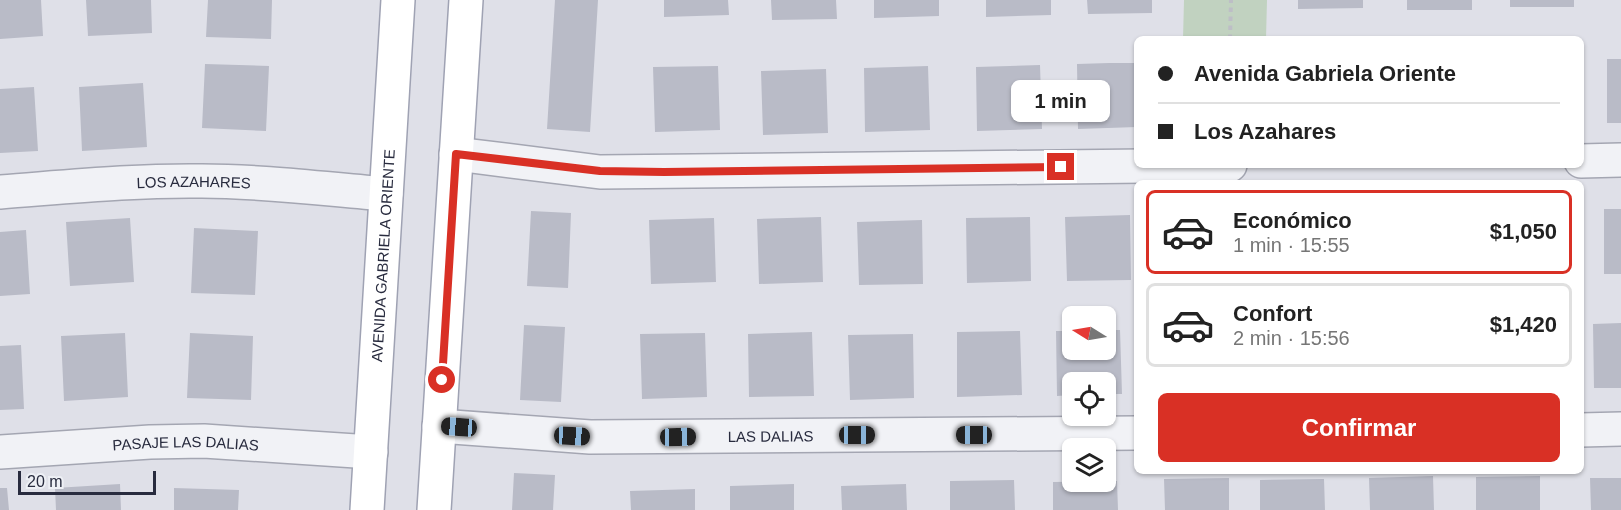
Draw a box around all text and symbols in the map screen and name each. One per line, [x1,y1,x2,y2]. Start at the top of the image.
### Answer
text: Avenida Gabriela Oriente [1194,61,1456,86]
callout: 1 min [1012,80,1110,122]
text: 1 min [1034,90,1087,112]
text: Los Azahares [1194,119,1336,144]
street label: AVENIDA GABRIELA ORIENTE [368,148,397,362]
route end [1047,153,1074,180]
street label: LOS AZAHARES [136,172,251,191]
icon: car [1161,205,1215,259]
text: Económico [1233,208,1352,233]
text: $1,050 [1490,219,1557,244]
text: 1 min · 15:55 [1233,234,1350,256]
icon: car [1161,298,1215,352]
text: Confort [1233,301,1312,326]
north arrow [1062,306,1116,360]
map controls [1062,306,1116,492]
text: $1,420 [1490,312,1557,337]
text: 2 min · 15:56 [1233,327,1350,349]
route start [428,366,455,393]
button: locate [1062,372,1116,426]
button: Confirmar [1158,393,1560,462]
car [440,417,478,437]
car [554,426,590,446]
car [839,426,875,444]
car [956,426,992,444]
street label: LAS DALIAS [728,427,814,444]
car [660,428,696,446]
street label: PASAJE LAS DALIAS [112,432,259,453]
button: layers [1062,438,1116,492]
scale bar [18,468,156,496]
text: 20 m [27,473,63,490]

